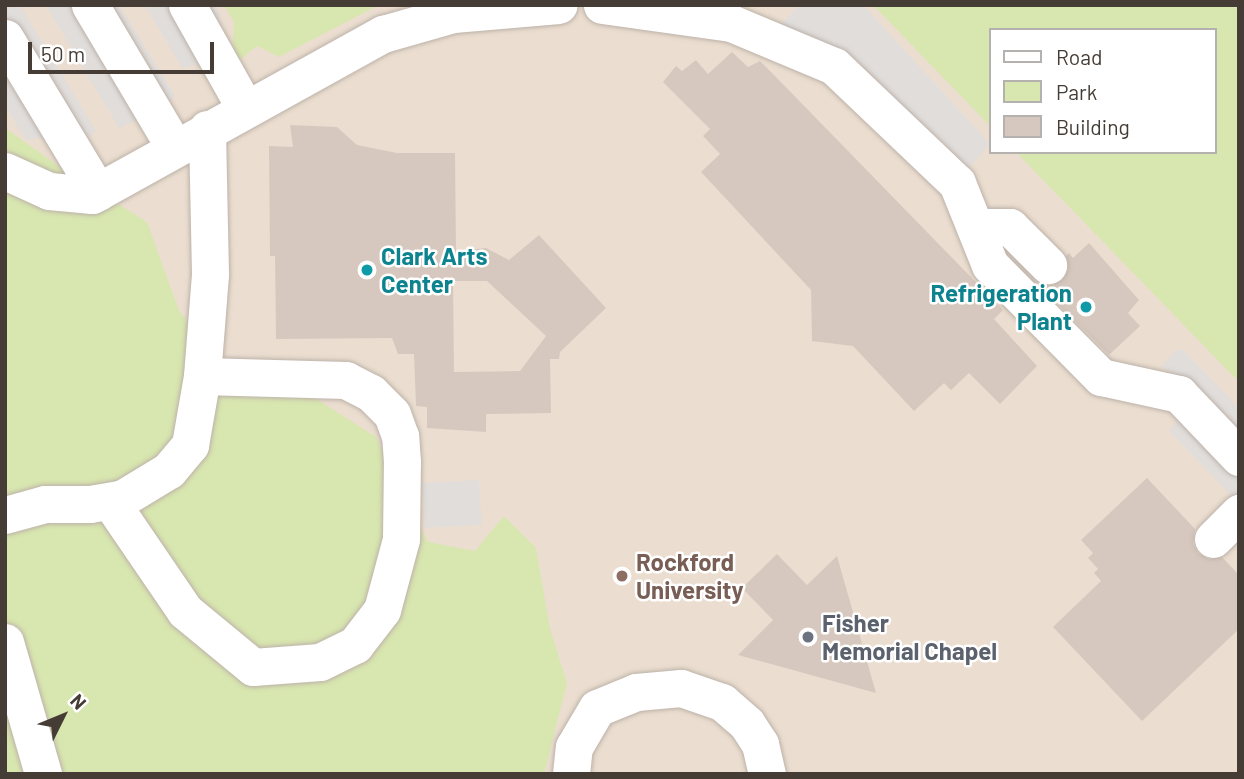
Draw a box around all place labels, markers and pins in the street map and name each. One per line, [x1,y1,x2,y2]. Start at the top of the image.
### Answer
place label: Clark Arts Center [381,242,488,298]
marker: Clark Arts Center [359,262,375,278]
place label: Refrigeration Plant [930,279,1072,335]
marker: Refrigeration Plant [1078,299,1094,315]
place label: Rockford University [636,548,744,604]
marker: Rockford University [614,568,630,584]
place label: Fisher Memorial Chapel [822,609,997,665]
marker: Fisher Memorial Chapel [800,629,816,645]

